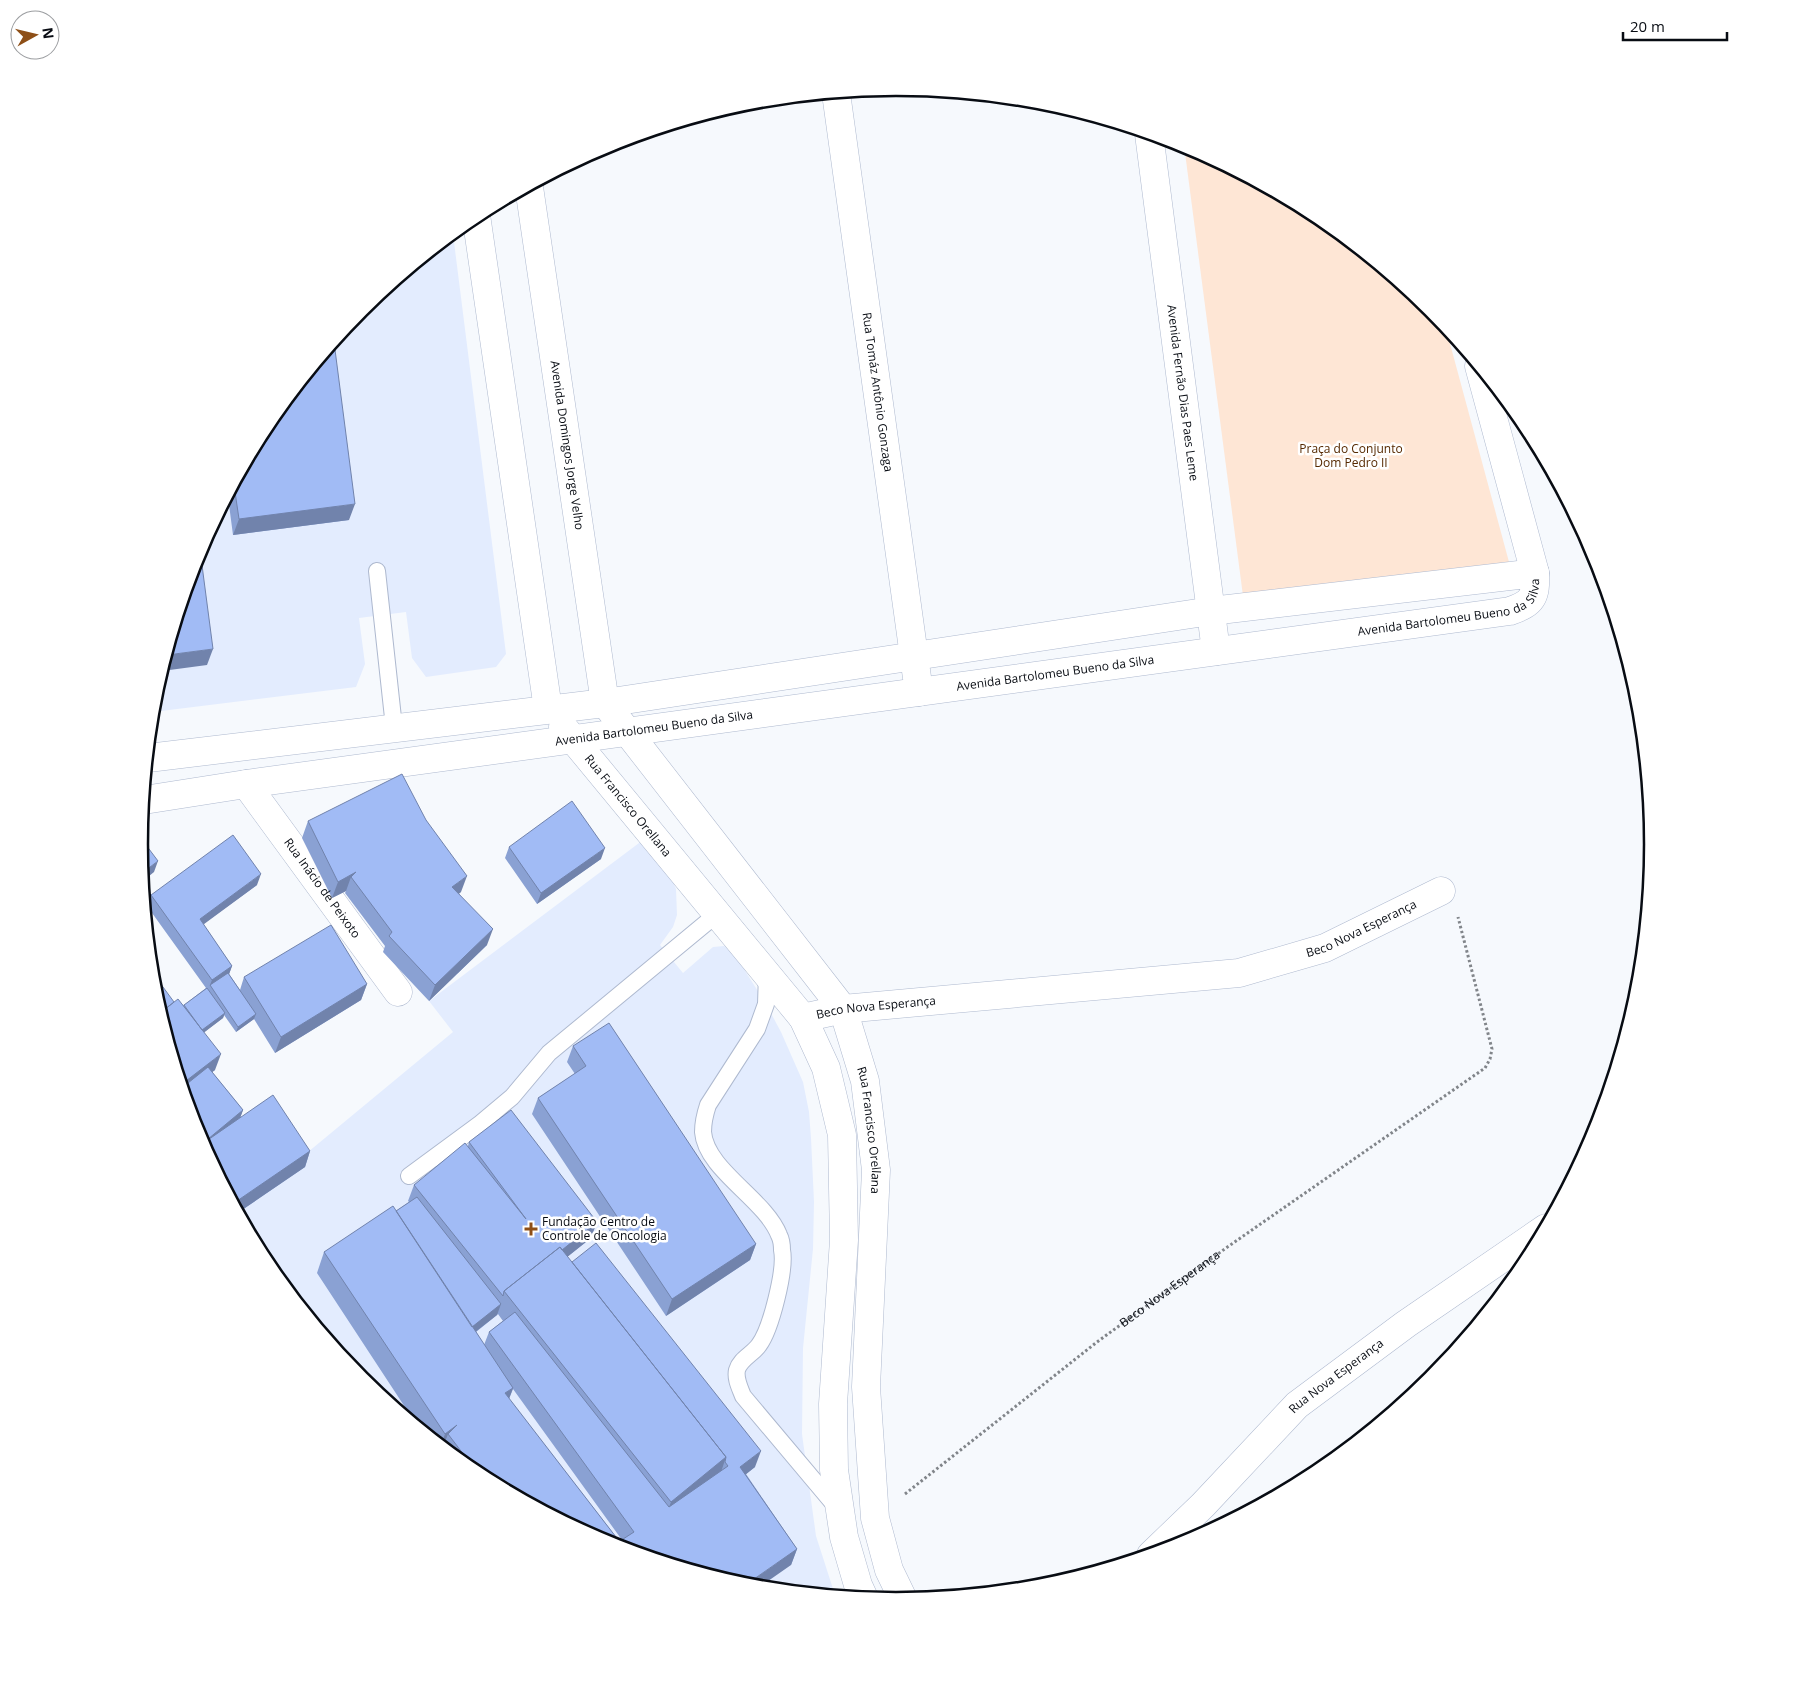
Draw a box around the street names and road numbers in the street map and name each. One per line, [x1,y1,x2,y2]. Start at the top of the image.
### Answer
street label: Avenida Fernão Dias Paes Leme [1163,304,1203,482]
street label: Rua Tomáz Antônio Gonzaga [858,311,897,473]
street label: Avenida Domingos Jorge Velho [547,359,588,531]
street label: Avenida Bartolomeu Bueno da Silva [1356,578,1543,640]
street label: Avenida Bartolomeu Bueno da Silva [955,651,1155,695]
street label: Avenida Bartolomeu Bueno da Silva [554,706,754,750]
street label: Rua Francisco Orellana [581,751,676,860]
street label: Rua Inácio de Peixoto [280,834,365,941]
street label: Beco Nova Esperança [1304,895,1419,961]
street label: Beco Nova Esperança [814,992,937,1023]
street label: Rua Francisco Orellana [853,1064,885,1194]
street label: Beco Nova Esperança [1116,1246,1223,1331]
street label: Rua Nova Esperança [1285,1335,1387,1417]

